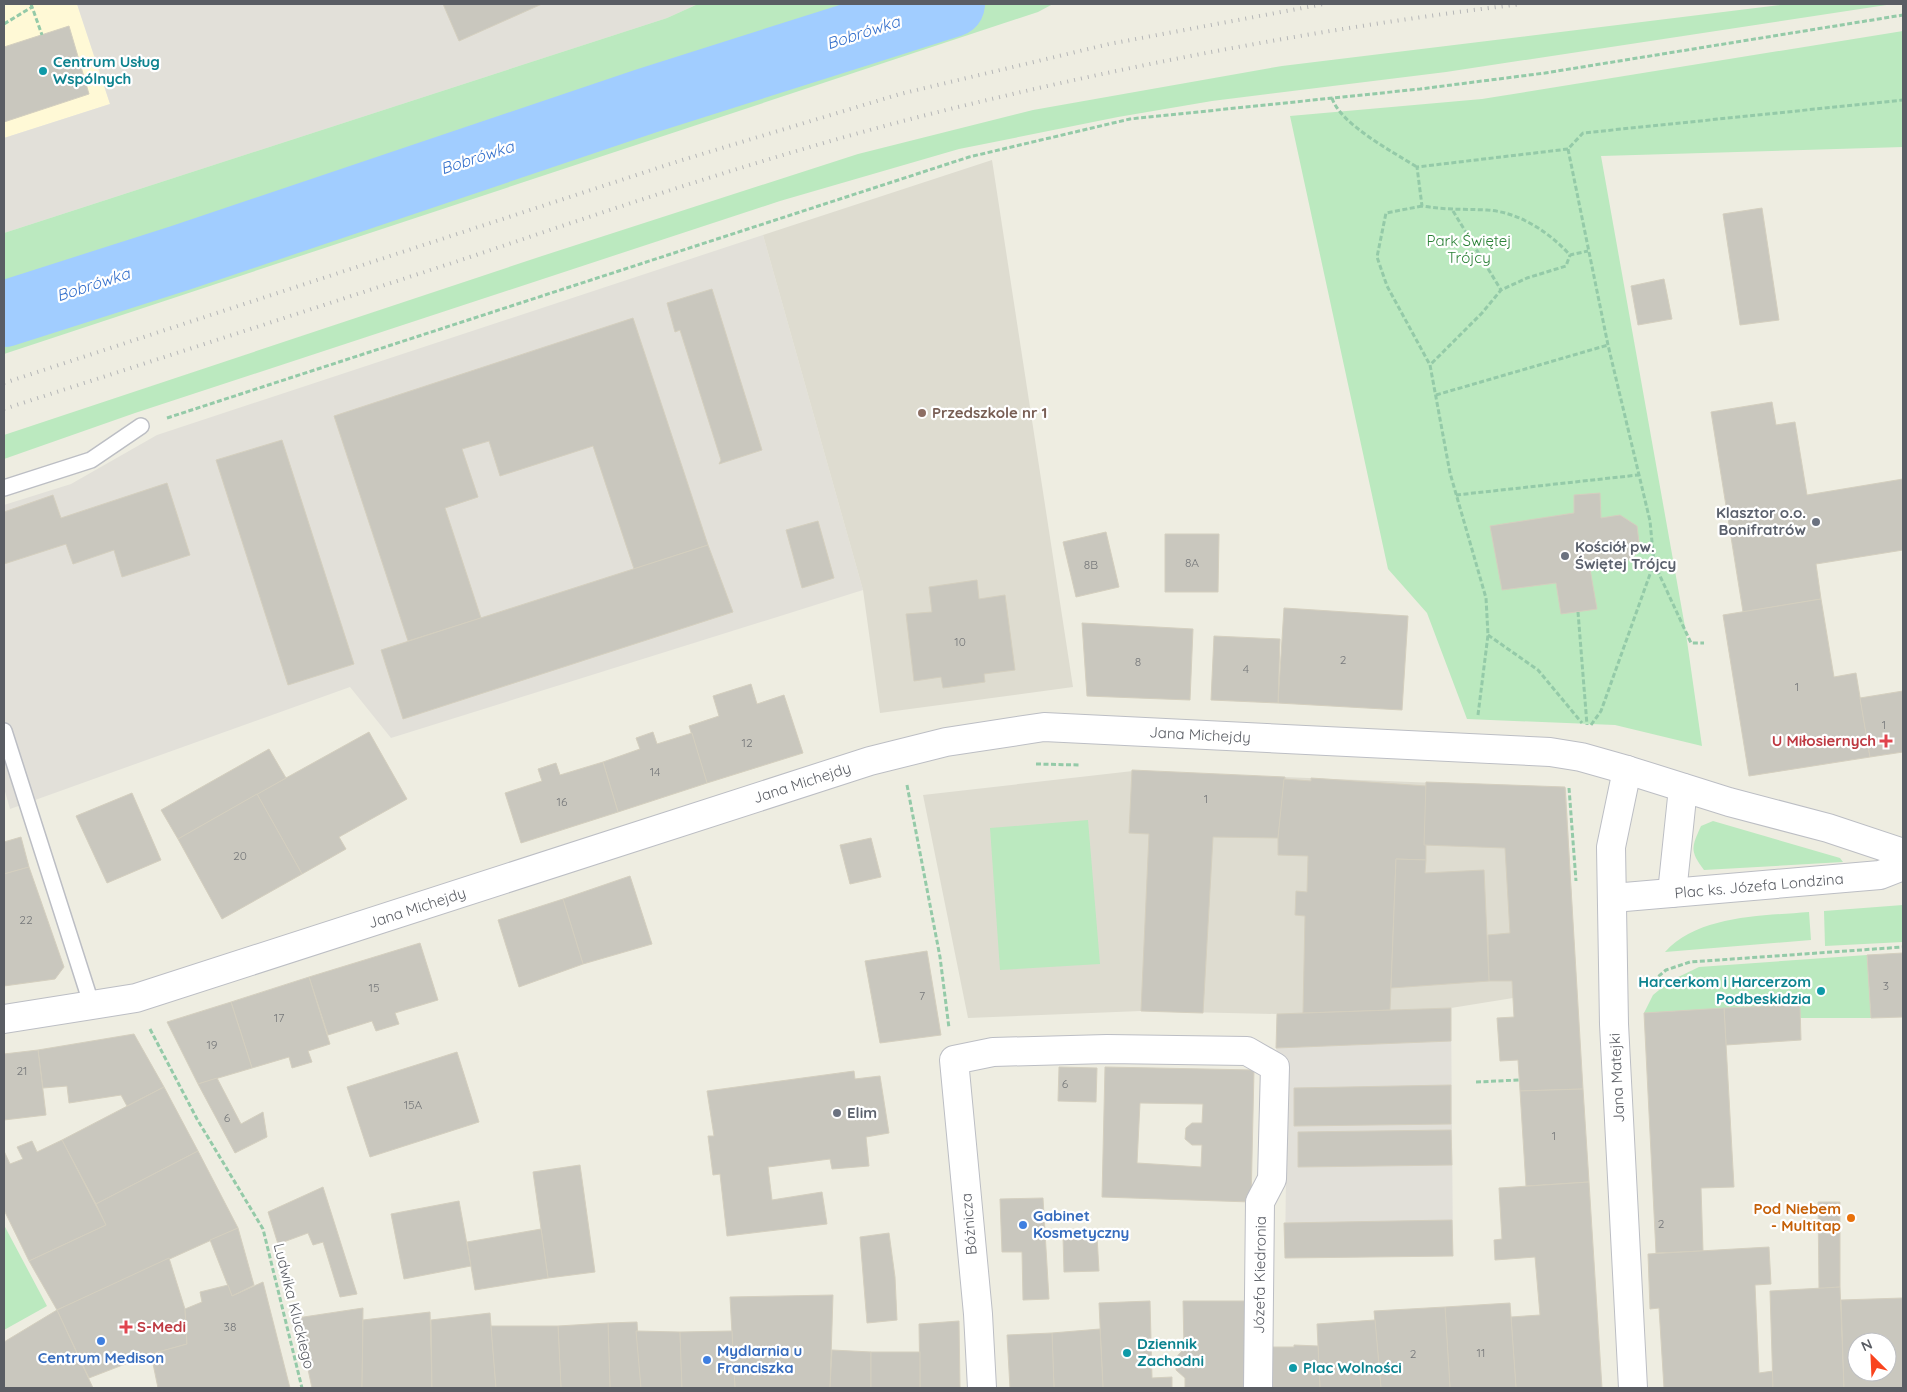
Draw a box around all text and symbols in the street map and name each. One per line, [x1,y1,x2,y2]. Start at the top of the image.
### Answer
water label: Bobrówka [824,10,903,53]
place label: Centrum Usług Wspólnych [53,52,160,88]
marker: Centrum Usług Wspólnych [37,65,49,77]
water label: Bobrówka [438,135,517,178]
park label: Park Świętej Trójcy [1427,231,1511,267]
water label: Bobrówka [54,262,133,305]
place label: Przedszkole nr 1 [932,403,1047,422]
marker: Przedszkole nr 1 [916,407,928,419]
place label: Klasztor o.o. Bonifratrów [1716,503,1806,539]
marker: Klasztor o.o. Bonifratrów [1810,516,1822,528]
place label: Kościół pw. Świętej Trójcy [1575,537,1676,573]
marker: Kościół pw. Świętej Trójcy [1559,550,1571,562]
house number: 8A [1185,555,1199,570]
house number: 8B [1084,557,1098,572]
house number: 10 [954,634,966,649]
house number: 2 [1340,652,1347,667]
house number: 8 [1135,654,1141,669]
house number: 4 [1243,661,1249,676]
house number: 1 [1795,679,1799,694]
house number: 1 [1882,717,1886,732]
street label: Jana Michejdy [1149,722,1251,747]
place label: U Miłosiernych [1772,731,1876,750]
house number: 12 [741,735,753,750]
marker: U Miłosiernych [1880,735,1892,747]
street label: Jana Michejdy [751,758,853,807]
house number: 14 [650,764,660,779]
house number: 1 [1204,791,1208,806]
house number: 16 [557,794,568,809]
house number: 20 [233,848,247,863]
street label: Plac ks. Józefa Londzina [1674,869,1844,902]
street label: Jana Michejdy [366,883,468,932]
house number: 22 [19,912,33,927]
place label: Harcerkom i Harcerzom Podbeskidzia [1638,972,1811,1008]
house number: 3 [1883,978,1889,993]
house number: 15 [369,980,379,995]
marker: Harcerkom i Harcerzom Podbeskidzia [1815,985,1827,997]
house number: 7 [919,988,925,1003]
house number: 17 [274,1010,284,1025]
street label: Jana Matejki [1605,1033,1628,1123]
house number: 19 [206,1037,218,1052]
house number: 21 [16,1063,28,1078]
house number: 6 [1062,1076,1069,1091]
house number: 15A [404,1097,423,1112]
place label: Elim [847,1103,877,1122]
marker: Elim [831,1107,843,1119]
house number: 6 [224,1110,231,1125]
house number: 1 [1552,1128,1556,1143]
street label: Bóżnicza [956,1192,981,1256]
place label: Pod Niebem - Multitap [1754,1199,1841,1235]
place label: Gabinet Kosmetyczny [1033,1206,1129,1242]
marker: Pod Niebem - Multitap [1845,1212,1857,1224]
street label: Józefa Kiedronia [1249,1216,1270,1334]
house number: 2 [1658,1216,1665,1231]
marker: Gabinet Kosmetyczny [1017,1219,1029,1231]
street label: Ludwika Kluckiego [270,1241,319,1371]
place label: S-Medi [137,1317,186,1336]
house number: 38 [224,1319,236,1334]
marker: S-Medi [119,1320,133,1334]
north arrow [1847,1332,1897,1382]
place label: Dziennik Zachodni [1137,1334,1204,1370]
marker: Centrum Medison [95,1335,107,1347]
text: N [1858,1335,1875,1355]
place label: Mydlarnia u Franciszka [717,1341,802,1377]
house number: 11 [1477,1345,1485,1360]
house number: 2 [1410,1346,1417,1361]
marker: Dziennik Zachodni [1121,1347,1133,1359]
place label: Centrum Medison [38,1348,164,1367]
marker: Mydlarnia u Franciszka [701,1354,713,1366]
place label: Plac Wolności [1303,1358,1402,1377]
marker: Plac Wolności [1287,1362,1299,1374]

